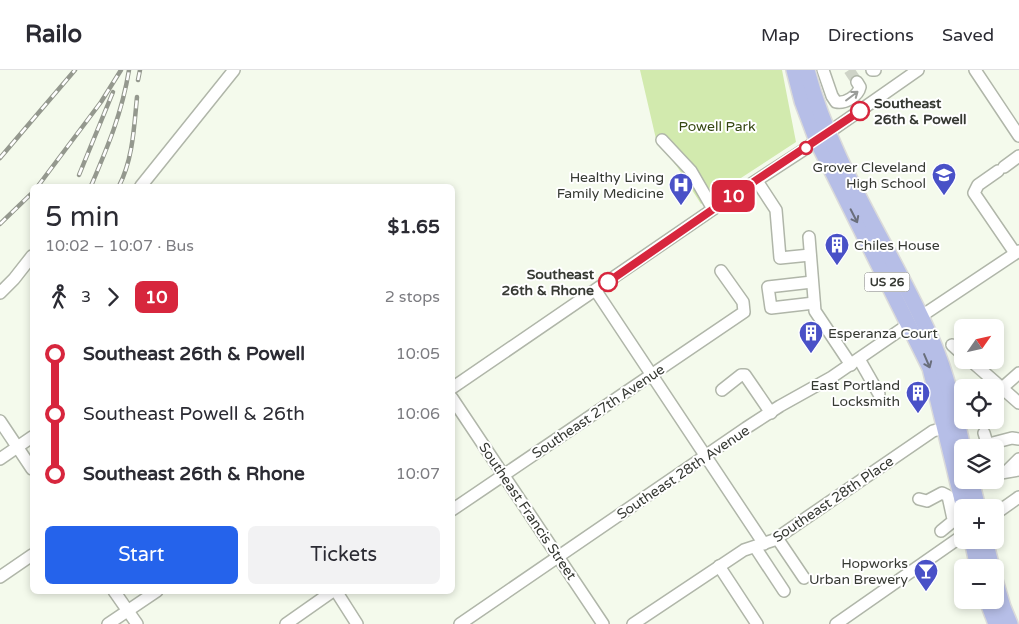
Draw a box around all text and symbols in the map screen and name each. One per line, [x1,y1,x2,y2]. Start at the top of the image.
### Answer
text: Railo [25,20,82,49]
text: Map [761,24,800,46]
text: Directions [828,24,914,46]
text: Saved [942,24,994,46]
one-way arrow [845,91,859,101]
place label: Southeast 26th & Powell [874,95,967,128]
marker: Southeast 26th & Powell [850,101,870,121]
park label: Powell Park [678,118,756,135]
unlabelled marker [799,141,813,155]
place label: Grover Cleveland High School [813,159,926,192]
school or university icon: Grover Cleveland High School [931,162,957,196]
place label: Healthy Living Family Medicine [557,169,664,202]
hospital icon: Healthy Living Family Medicine [668,172,694,206]
line badge: 10 [710,180,756,212]
text: 10 [722,185,744,207]
text: 5 min [45,200,120,234]
one-way arrow [849,208,859,223]
text: $1.65 [388,216,440,238]
building icon: Chiles House [824,232,850,266]
text: 10:02 – 10:07 · Bus [45,236,194,256]
place label: Chiles House [854,237,940,254]
place label: Southeast 26th & Rhone [502,266,595,299]
marker: Southeast 26th & Rhone [598,272,618,292]
road number: US 26 [864,272,910,292]
icon: walk [45,283,73,311]
icon: forward [99,283,127,311]
text: 10 [145,286,168,308]
text: 3 [81,287,91,307]
text: 2 stops [385,287,440,307]
north arrow [954,319,1004,369]
map controls [954,319,1004,609]
building icon: Esperanza Court [798,320,824,354]
place label: Esperanza Court [828,325,938,342]
text: Southeast 26th & Powell [83,343,305,365]
text: 10:05 [396,344,440,364]
one-way arrow [922,353,932,368]
street label: Southeast 27th Avenue [529,361,668,462]
place label: East Portland Locksmith [810,377,900,410]
button: locate [954,379,1004,429]
building icon: East Portland Locksmith [905,380,931,414]
text: Southeast Powell & 26th [83,403,305,425]
text: 10:06 [396,404,440,424]
street label: Southeast 28th Avenue [614,422,753,523]
street label: Southeast Francis Street [475,439,580,584]
button: layers [954,439,1004,489]
street label: Southeast 28th Place [770,453,897,546]
text: Southeast 26th & Rhone [83,463,305,485]
text: 10:07 [396,464,440,484]
button: + [954,499,1004,549]
button: Start [45,526,238,584]
button: Tickets [248,526,440,584]
place label: Hopworks Urban Brewery [809,555,908,588]
bar icon: Hopworks Urban Brewery [913,558,939,592]
button: − [954,559,1004,609]

